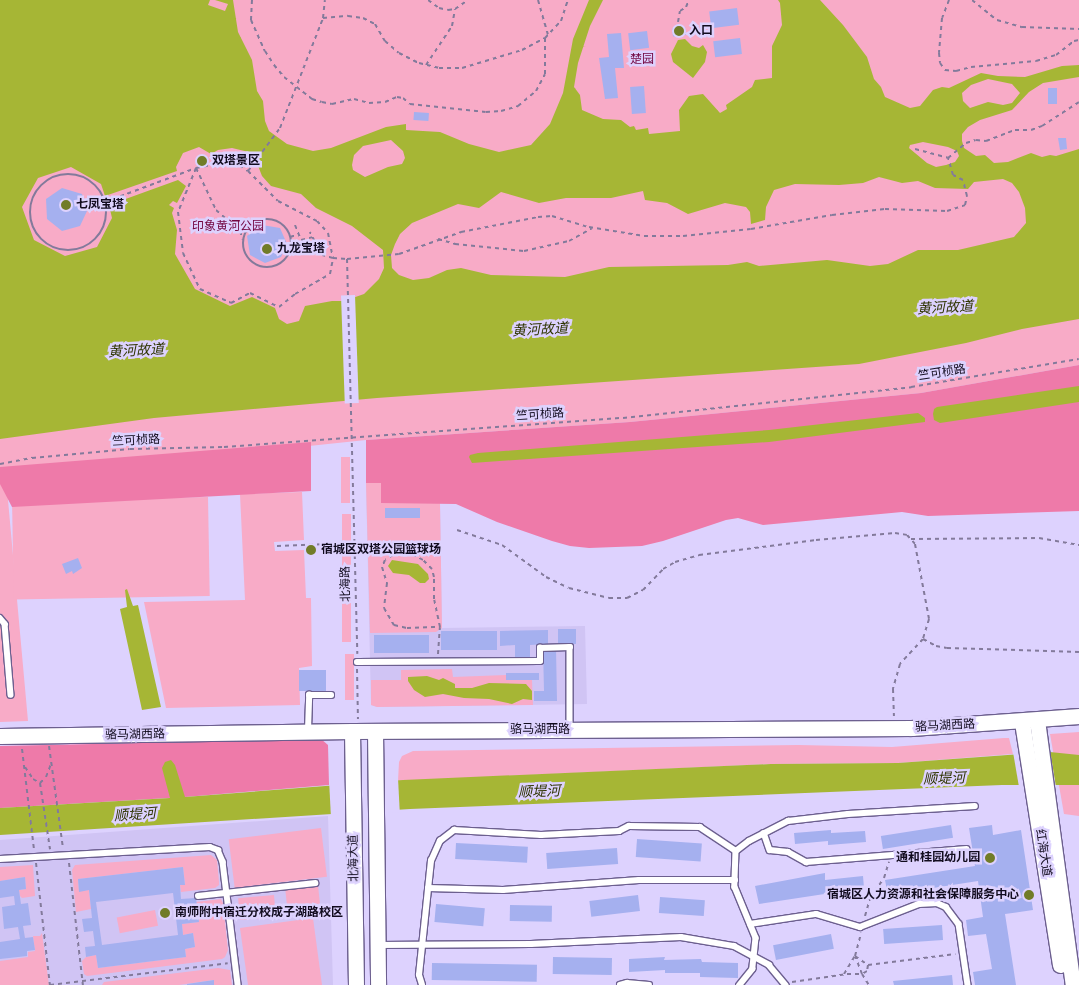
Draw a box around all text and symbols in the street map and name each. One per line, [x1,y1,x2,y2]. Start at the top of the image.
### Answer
place label: 入口 [689,24,713,38]
marker: 入口 [673,25,685,37]
park label: 楚园 [630,53,654,67]
place label: 双塔景区 [212,154,260,168]
marker: 双塔景区 [196,155,208,167]
place label: 七凤宝塔 [76,198,124,212]
marker: 七凤宝塔 [60,199,72,211]
park label: 印象黄河公园 [192,220,264,234]
place label: 九龙宝塔 [277,242,325,256]
marker: 九龙宝塔 [261,243,273,255]
water label: 黄河故道 [917,298,973,318]
water label: 黄河故道 [512,320,568,340]
water label: 黄河故道 [108,341,164,361]
street label: 竺可桢路 [917,362,967,384]
street label: 竺可桢路 [516,406,564,424]
street label: 竺可桢路 [112,433,160,449]
place label: 宿城区双塔公园篮球场 [321,543,441,557]
marker: 宿城区双塔公园篮球场 [305,544,317,556]
street label: 北海路 [338,566,354,602]
street label: 骆马湖西路 [915,717,975,735]
street label: 骆马湖西路 [510,723,570,737]
street label: 骆马湖西路 [105,727,165,743]
water label: 顺堤河 [923,770,965,788]
water label: 顺堤河 [518,783,560,801]
water label: 顺堤河 [113,805,157,825]
street label: 红海大道 [1032,828,1054,878]
street label: 北海大道 [346,834,362,882]
place label: 通和桂园幼儿园 [896,851,980,865]
marker: 通和桂园幼儿园 [984,852,996,864]
place label: 宿城区人力资源和社会保障服务中心 [827,888,1019,902]
marker: 宿城区人力资源和社会保障服务中心 [1023,889,1035,901]
place label: 南师附中宿迁分校成子湖路校区 [175,906,343,920]
marker: 南师附中宿迁分校成子湖路校区 [159,907,171,919]

